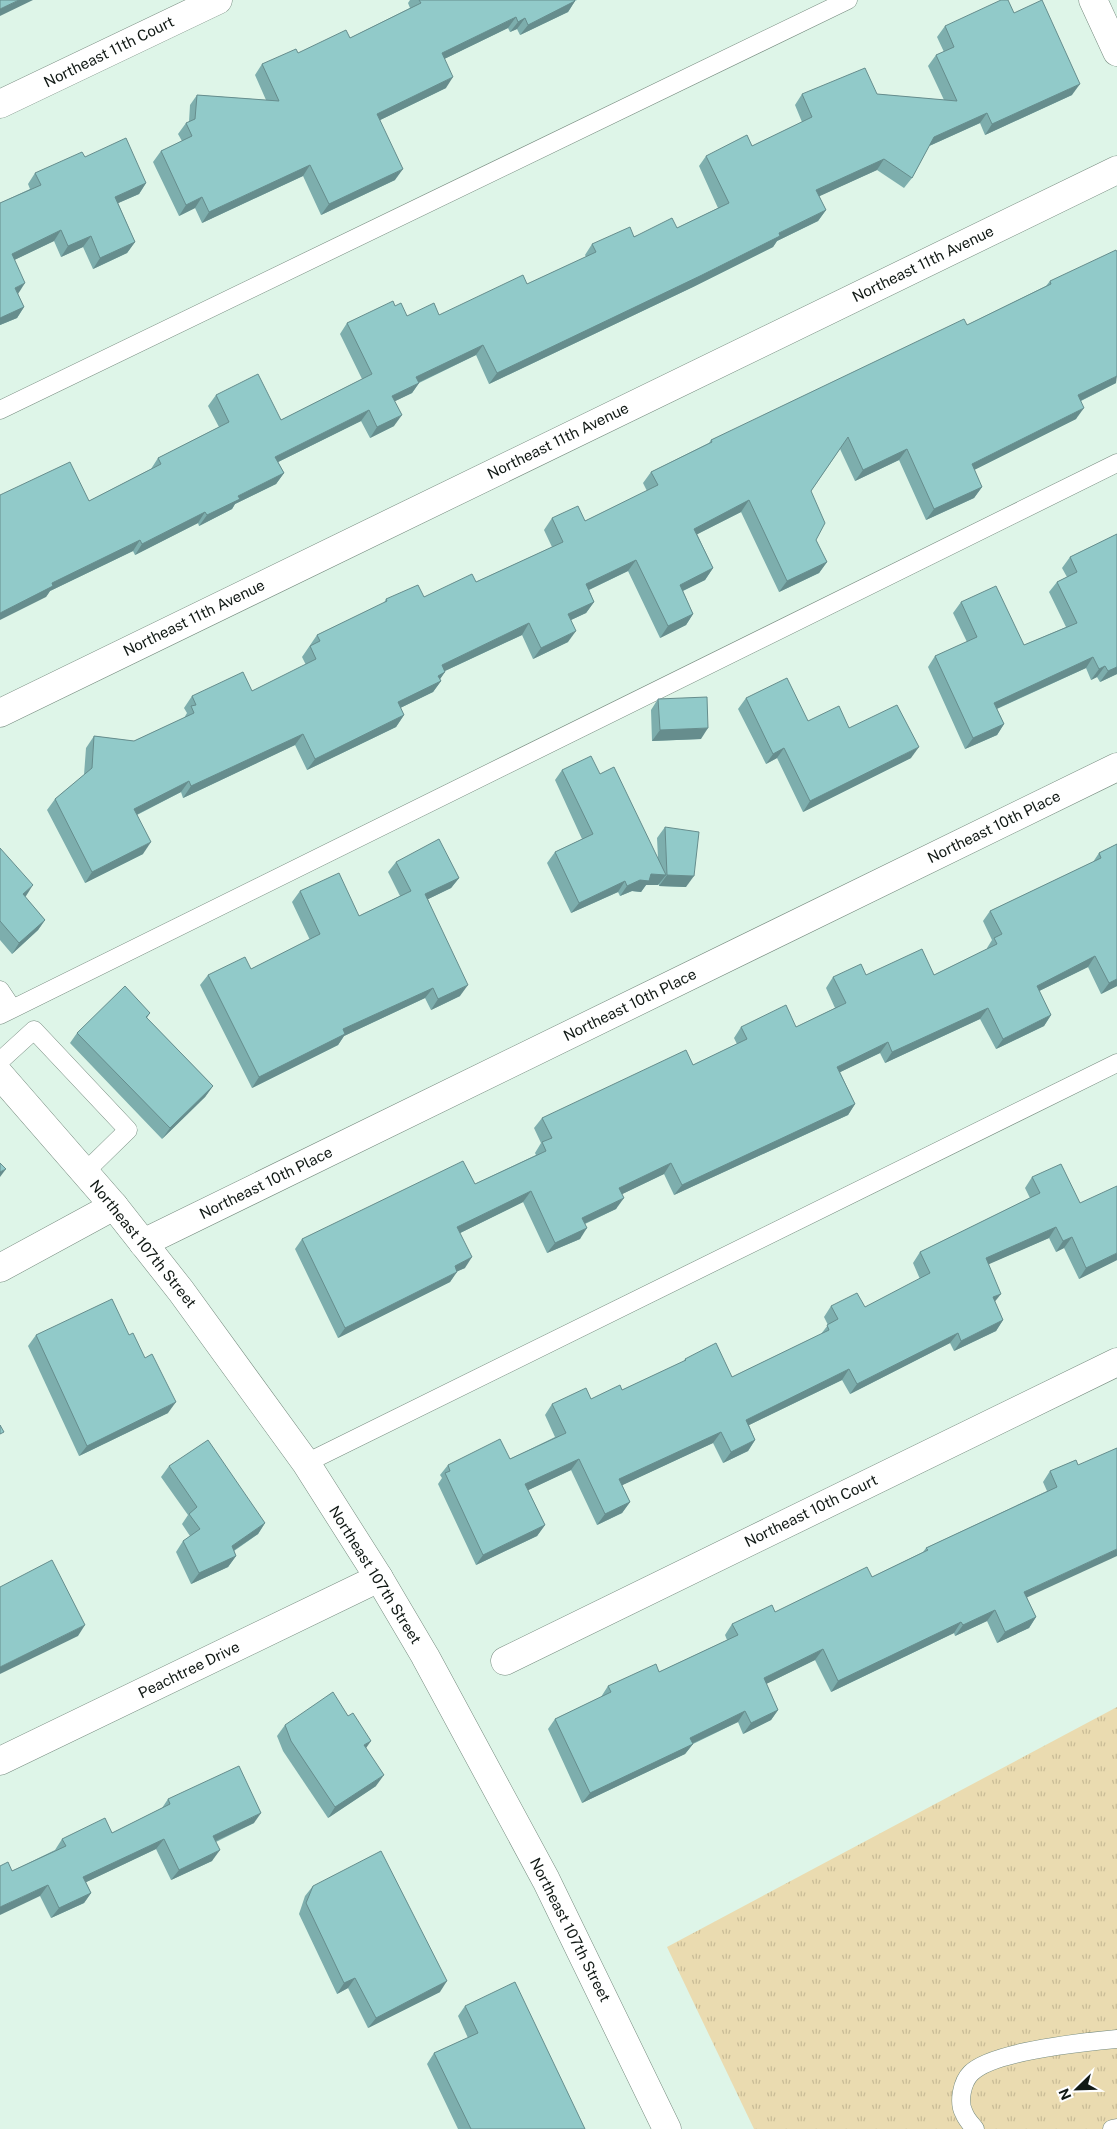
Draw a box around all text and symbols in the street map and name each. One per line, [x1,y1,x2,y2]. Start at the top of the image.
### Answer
street label: Northeast 11th Court [41,13,177,90]
street label: Northeast 11th Avenue [849,222,996,305]
street label: Northeast 11th Avenue [484,399,631,482]
street label: Northeast 11th Avenue [120,576,267,659]
street label: Northeast 10th Place [925,787,1063,866]
street label: Northeast 10th Place [561,965,699,1044]
street label: Northeast 10th Place [197,1143,335,1222]
street label: Northeast 107th Street [87,1176,200,1311]
street label: Northeast 10th Court [742,1471,880,1550]
street label: Northeast 107th Street [326,1503,425,1647]
street label: Peachtree Drive [135,1638,242,1701]
street label: Northeast 107th Street [527,1855,614,2005]
north arrow [1052,2064,1102,2114]
text: N [1056,2086,1075,2102]

